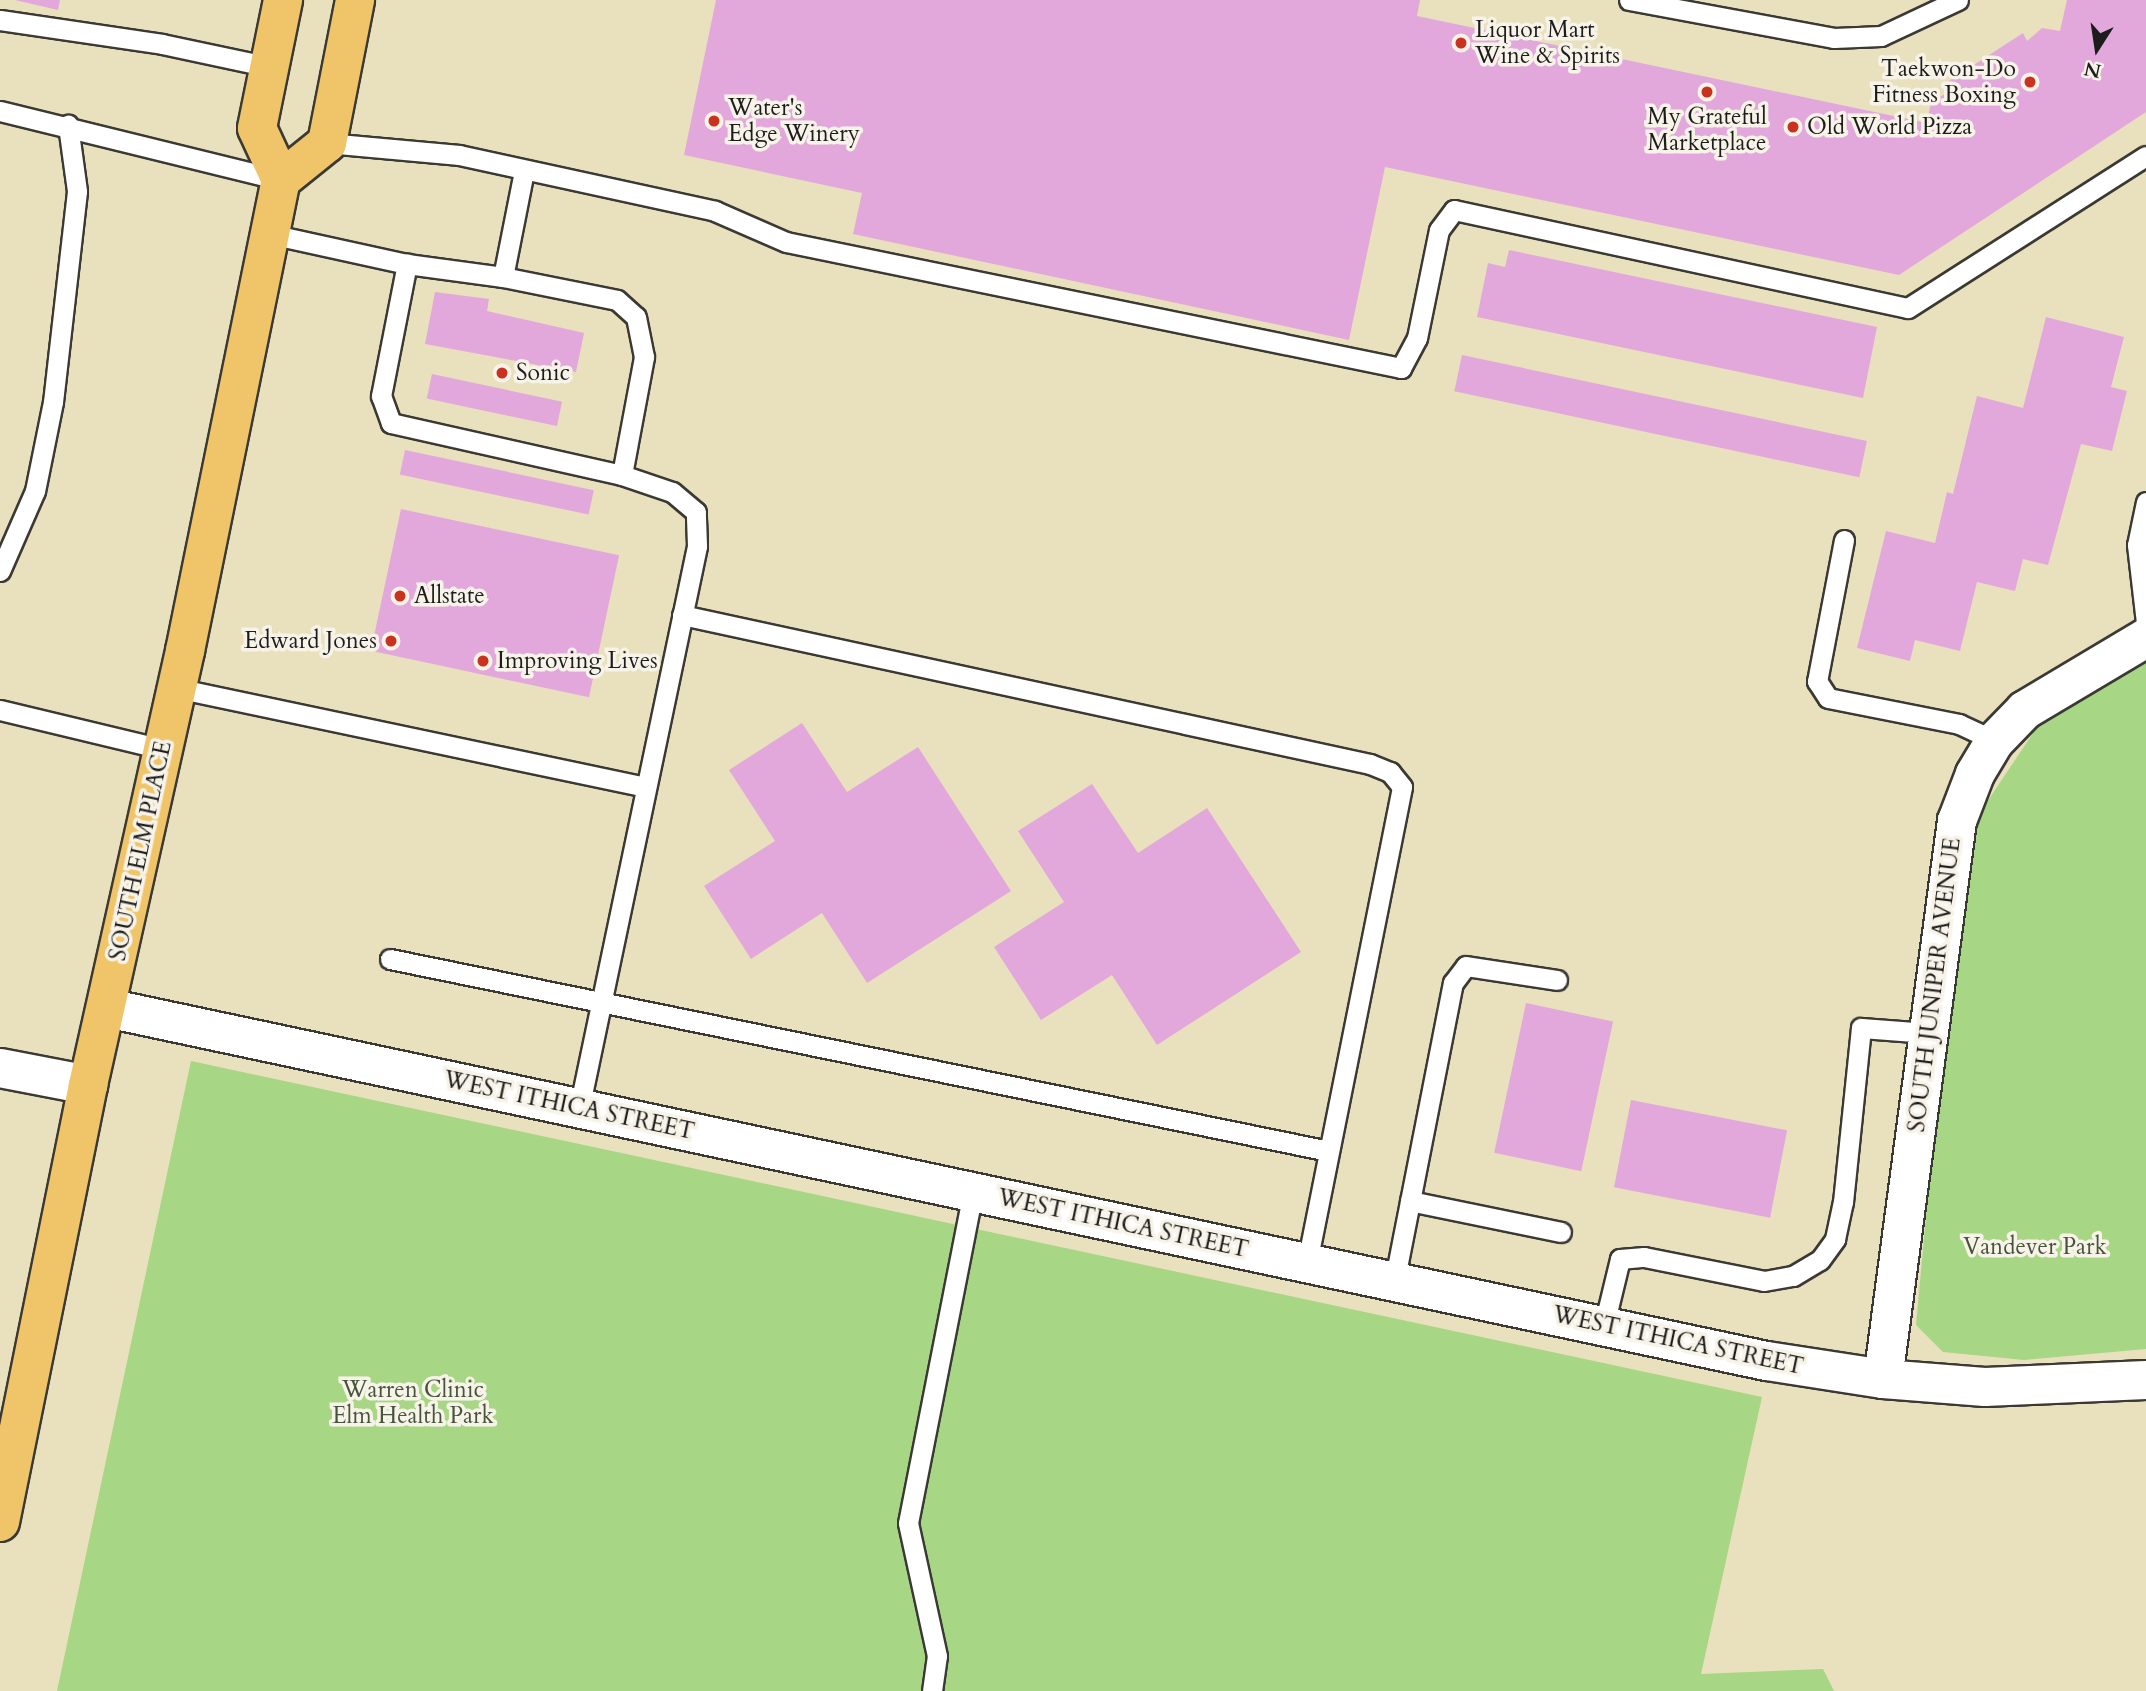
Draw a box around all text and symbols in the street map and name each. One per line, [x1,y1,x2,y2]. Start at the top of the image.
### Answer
north arrow [2062,14,2132,84]
place label: Liquor Mart Wine & Spirits [1475,16,1620,70]
marker: Liquor Mart Wine & Spirits [1453,35,1469,51]
place label: Taekwon-Do Fitness Boxing [1872,55,2016,109]
text: N [2082,55,2103,84]
marker: Taekwon-Do Fitness Boxing [2022,74,2038,90]
marker: My Grateful Marketplace [1699,84,1715,100]
place label: Water's Edge Winery [728,94,860,148]
place label: My Grateful Marketplace [1647,103,1767,157]
marker: Water's Edge Winery [706,113,722,129]
place label: Old World Pizza [1807,113,1972,141]
marker: Old World Pizza [1785,119,1801,135]
place label: Sonic [516,359,570,387]
marker: Sonic [494,365,510,381]
place label: Allstate [414,582,485,610]
marker: Allstate [392,588,408,604]
place label: Edward Jones [244,627,377,655]
marker: Edward Jones [383,633,399,649]
place label: Improving Lives [497,647,658,675]
marker: Improving Lives [475,653,491,669]
street label: SOUTH ELM PLACE [104,739,178,963]
street label: SOUTH JUNIPER AVENUE [1903,836,1967,1134]
street label: WEST ITHICA STREET [441,1066,697,1146]
street label: WEST ITHICA STREET [995,1184,1251,1264]
park label: Vandever Park [1963,1233,2107,1261]
street label: WEST ITHICA STREET [1550,1301,1806,1381]
park label: Warren Clinic Elm Health Park [332,1376,494,1430]

